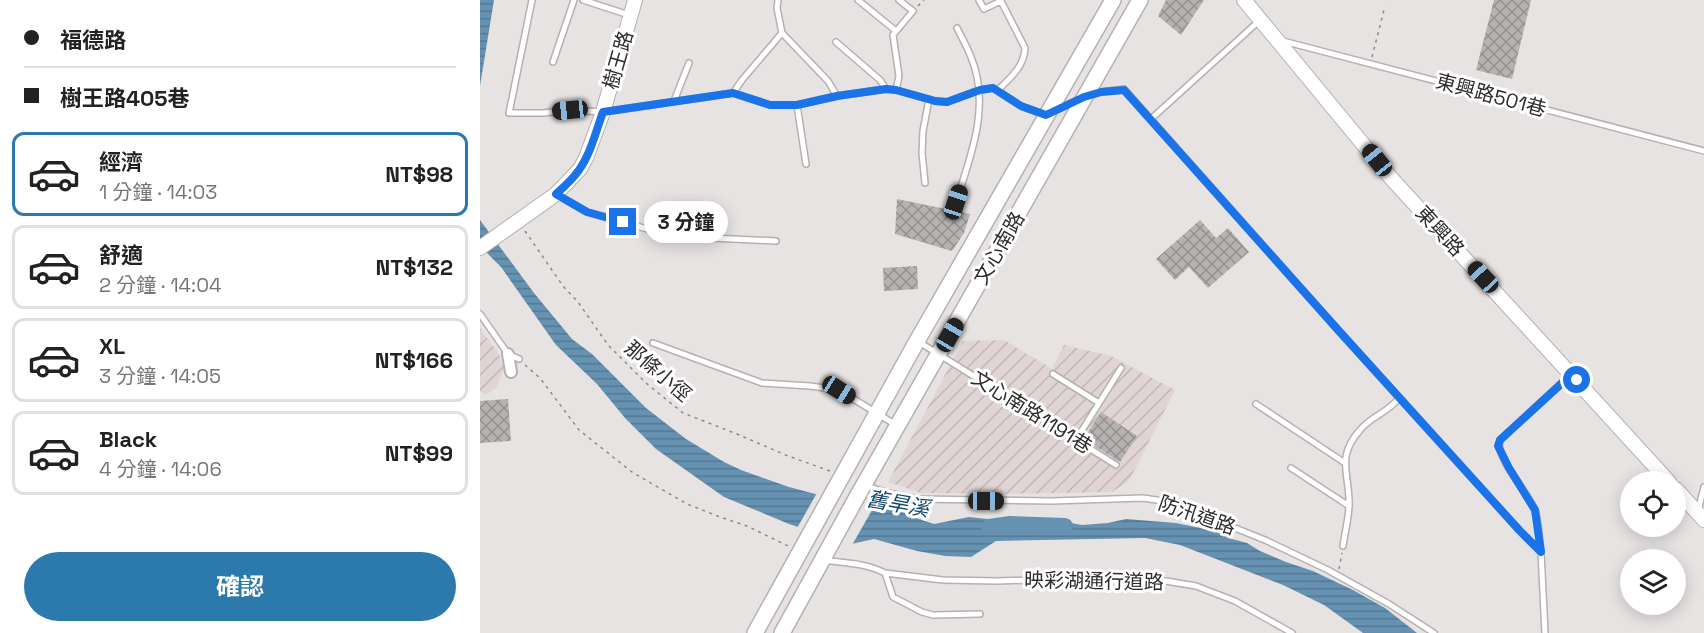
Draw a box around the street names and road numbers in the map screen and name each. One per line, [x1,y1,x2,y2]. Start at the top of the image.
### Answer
street label: 樹王路 [597,28,639,92]
street label: 東興路501巷 [1433,68,1549,122]
street label: 東興路 [1410,200,1470,262]
street label: 文心南路 [968,207,1030,289]
street label: 那條小徑 [619,335,697,407]
street label: 文心南路1191巷 [967,365,1097,459]
street label: 防汛道路 [1155,490,1239,540]
street label: 映彩湖通行道路 [1024,567,1164,595]

